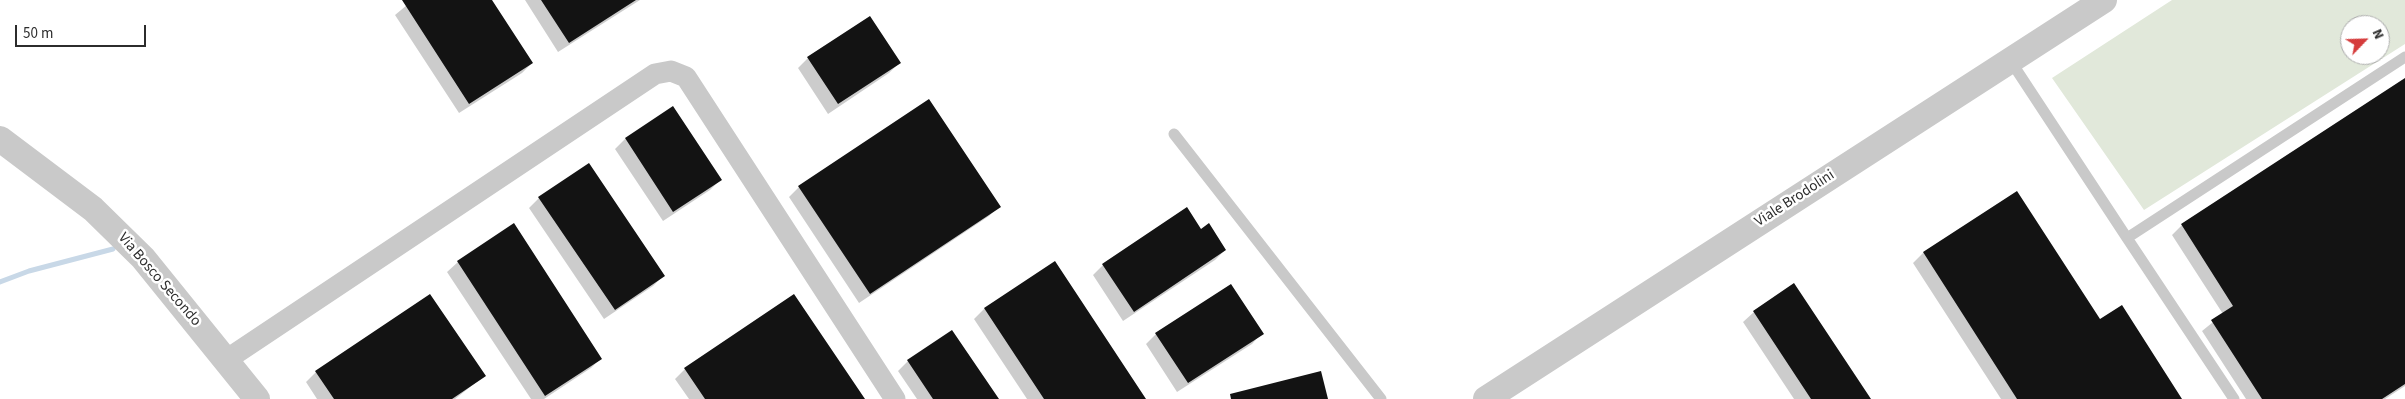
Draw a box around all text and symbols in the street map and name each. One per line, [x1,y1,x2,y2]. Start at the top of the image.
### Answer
scale bar [18,15,149,47]
north arrow [2340,15,2390,65]
text: 50 m [23,23,53,44]
text: N [2367,26,2389,43]
street label: Viale Brodolini [1752,167,1838,231]
street label: Via Bosco Secondo [114,230,204,330]

